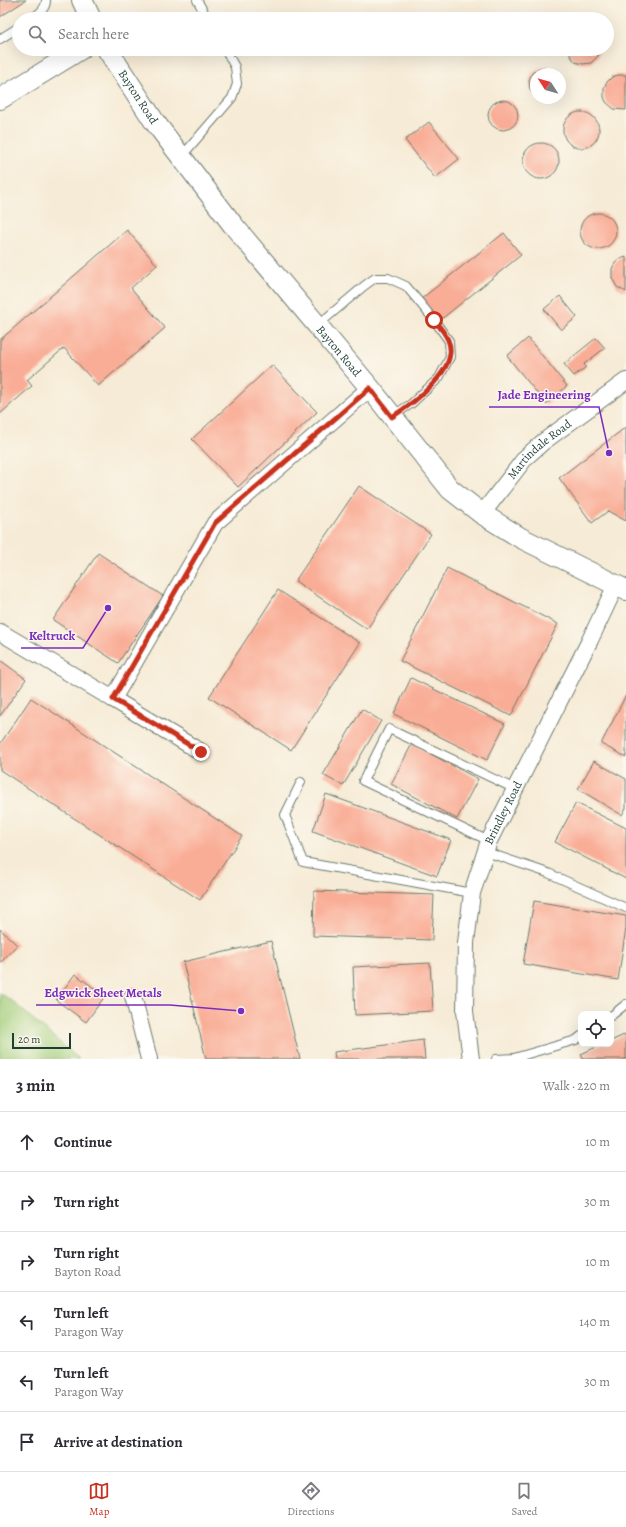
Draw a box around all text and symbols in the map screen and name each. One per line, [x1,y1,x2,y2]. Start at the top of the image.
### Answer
search box [12,12,614,56]
icon: search [26,23,48,45]
text: Search here [58,24,129,44]
street label: Bayton Road [115,66,162,127]
north arrow [530,68,566,104]
route start [425,311,443,329]
street label: Bayton Road [313,322,365,380]
callout: Jade Engineering [489,382,599,407]
text: Jade Engineering [497,386,591,403]
street label: Martindale Road [504,416,575,482]
callout: Keltruck [21,623,83,648]
text: Keltruck [29,627,76,644]
route end [192,743,210,761]
street label: Brindley Road [480,778,526,847]
callout: Edgwick Sheet Metals [36,980,170,1005]
text: Edgwick Sheet Metals [44,984,162,1001]
map controls [578,1011,614,1047]
button: locate [578,1011,614,1047]
scale bar [12,1031,71,1050]
text: 20 m [18,1032,40,1047]
text: 3 min [16,1074,55,1097]
text: Walk · 220 m [543,1077,610,1094]
icon: ahead [16,1131,38,1153]
text: Continue [54,1132,112,1152]
text: 10 m [585,1133,610,1150]
icon: right [16,1191,38,1213]
text: Turn right [54,1192,119,1212]
text: 30 m [584,1193,610,1210]
text: Turn right [54,1243,119,1263]
icon: right [16,1251,38,1273]
text: 10 m [585,1253,610,1270]
text: Bayton Road [54,1263,121,1280]
text: Turn left [54,1303,109,1323]
icon: left [16,1311,38,1333]
text: 140 m [579,1313,610,1330]
text: Paragon Way [54,1323,123,1340]
text: Turn left [54,1363,109,1383]
icon: left [16,1371,38,1393]
text: 30 m [584,1373,610,1390]
text: Paragon Way [54,1383,123,1400]
icon: arrive [16,1431,38,1453]
text: Arrive at destination [54,1432,183,1452]
tab: Map [88,1480,110,1519]
tab: Directions [287,1480,335,1519]
tab: Saved [511,1480,538,1519]

